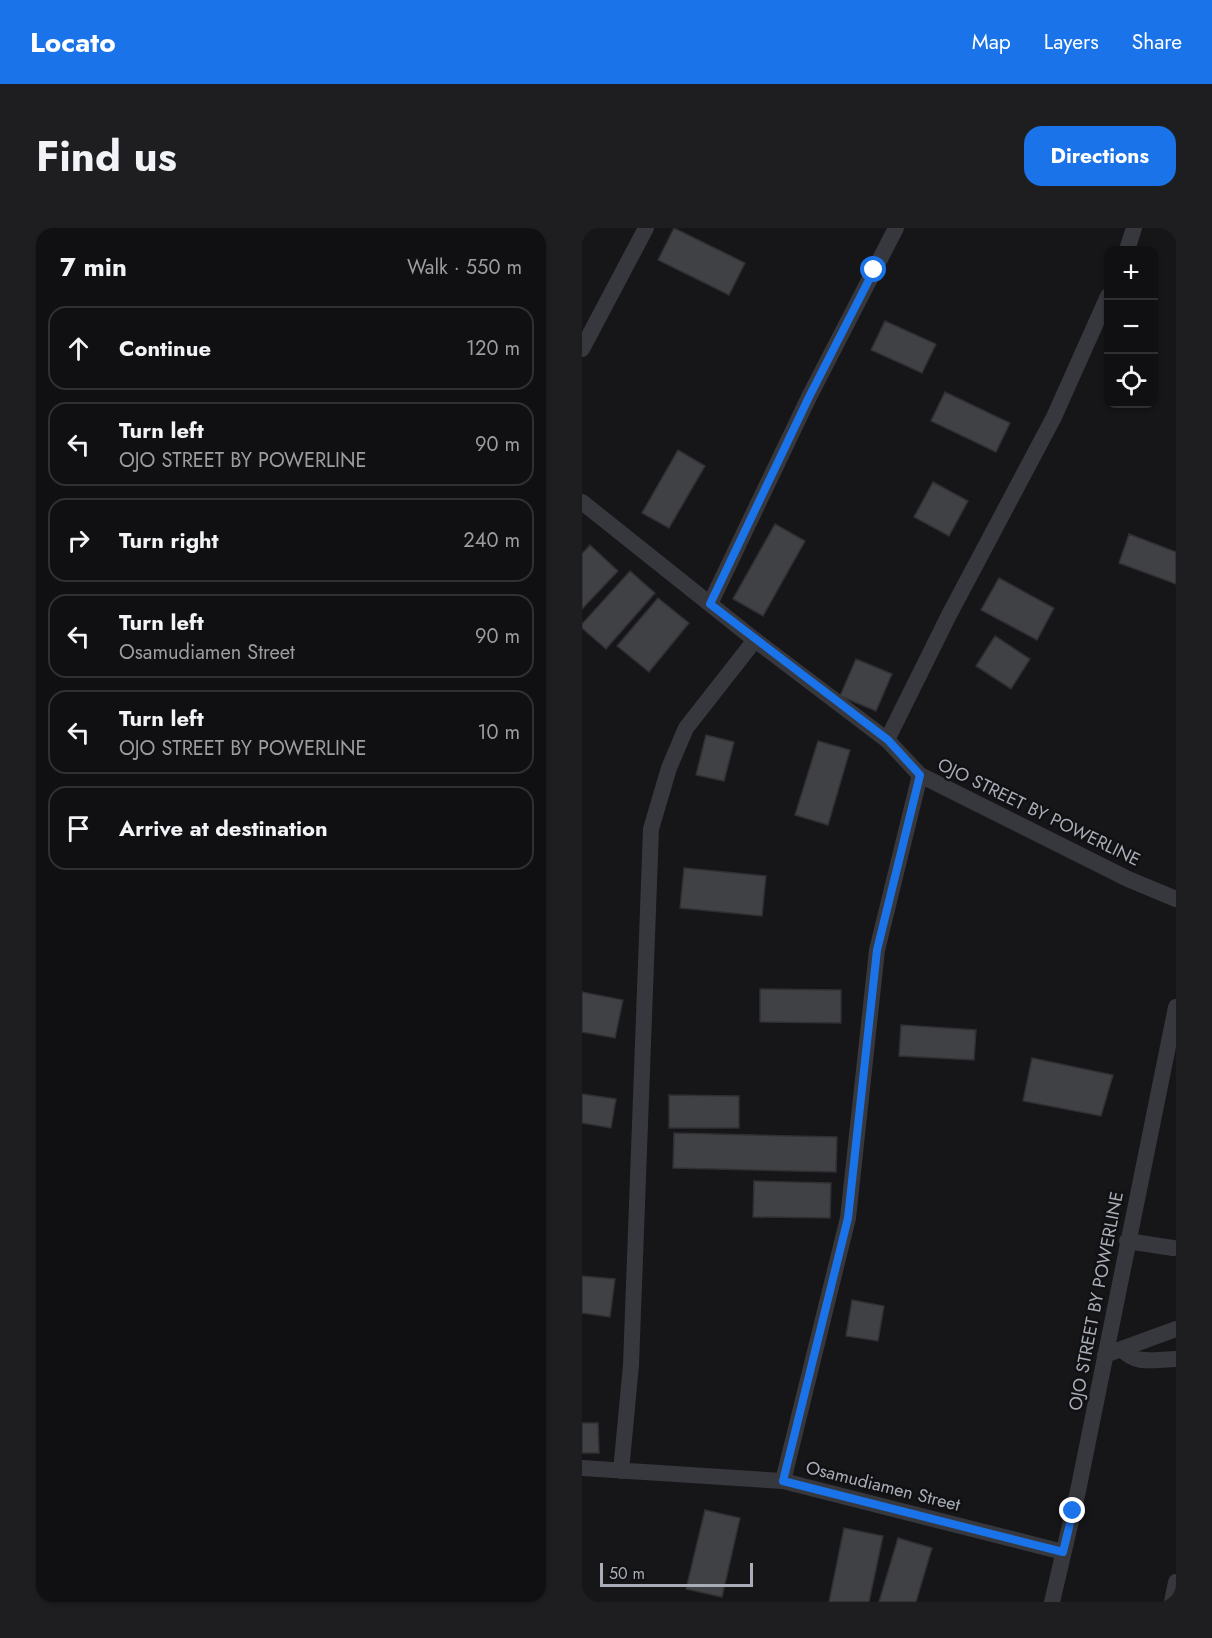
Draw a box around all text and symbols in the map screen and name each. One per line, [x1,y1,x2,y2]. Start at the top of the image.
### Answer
text: Locato [30,22,116,63]
text: Map [972,27,1011,57]
text: Layers [1044,27,1099,57]
text: Share [1132,27,1182,57]
text: Find us [36,126,177,187]
button: Directions [1024,126,1176,186]
map controls [1104,246,1158,408]
button: + [1104,246,1158,300]
text: 7 min [60,248,127,286]
text: Walk · 550 m [407,253,522,282]
route start [860,256,886,282]
button: − [1104,300,1158,354]
icon: ahead [62,332,95,365]
text: Continue [119,332,211,364]
text: 120 m [466,334,520,363]
button: locate [1104,354,1158,408]
text: Turn left [119,414,204,446]
icon: left [62,428,95,461]
text: 90 m [475,430,520,459]
text: OJO STREET BY POWERLINE [119,446,367,475]
icon: right [62,524,95,557]
text: Turn right [119,524,219,556]
text: 240 m [463,526,520,555]
text: Turn left [119,606,204,638]
icon: left [62,620,95,653]
text: 90 m [475,622,520,651]
text: Osamudiamen Street [119,638,295,667]
text: Turn left [119,702,204,734]
icon: left [62,716,95,749]
text: 10 m [477,718,520,747]
text: OJO STREET BY POWERLINE [119,734,367,763]
street label: OJO STREET BY POWERLINE [933,751,1145,873]
icon: arrive [62,812,95,845]
text: Arrive at destination [119,812,328,844]
street label: OJO STREET BY POWERLINE [1062,1189,1130,1413]
street label: Osamudiamen Street [803,1454,964,1518]
route end [1059,1497,1085,1523]
scale bar [600,1560,753,1588]
text: 50 m [609,1562,645,1585]

